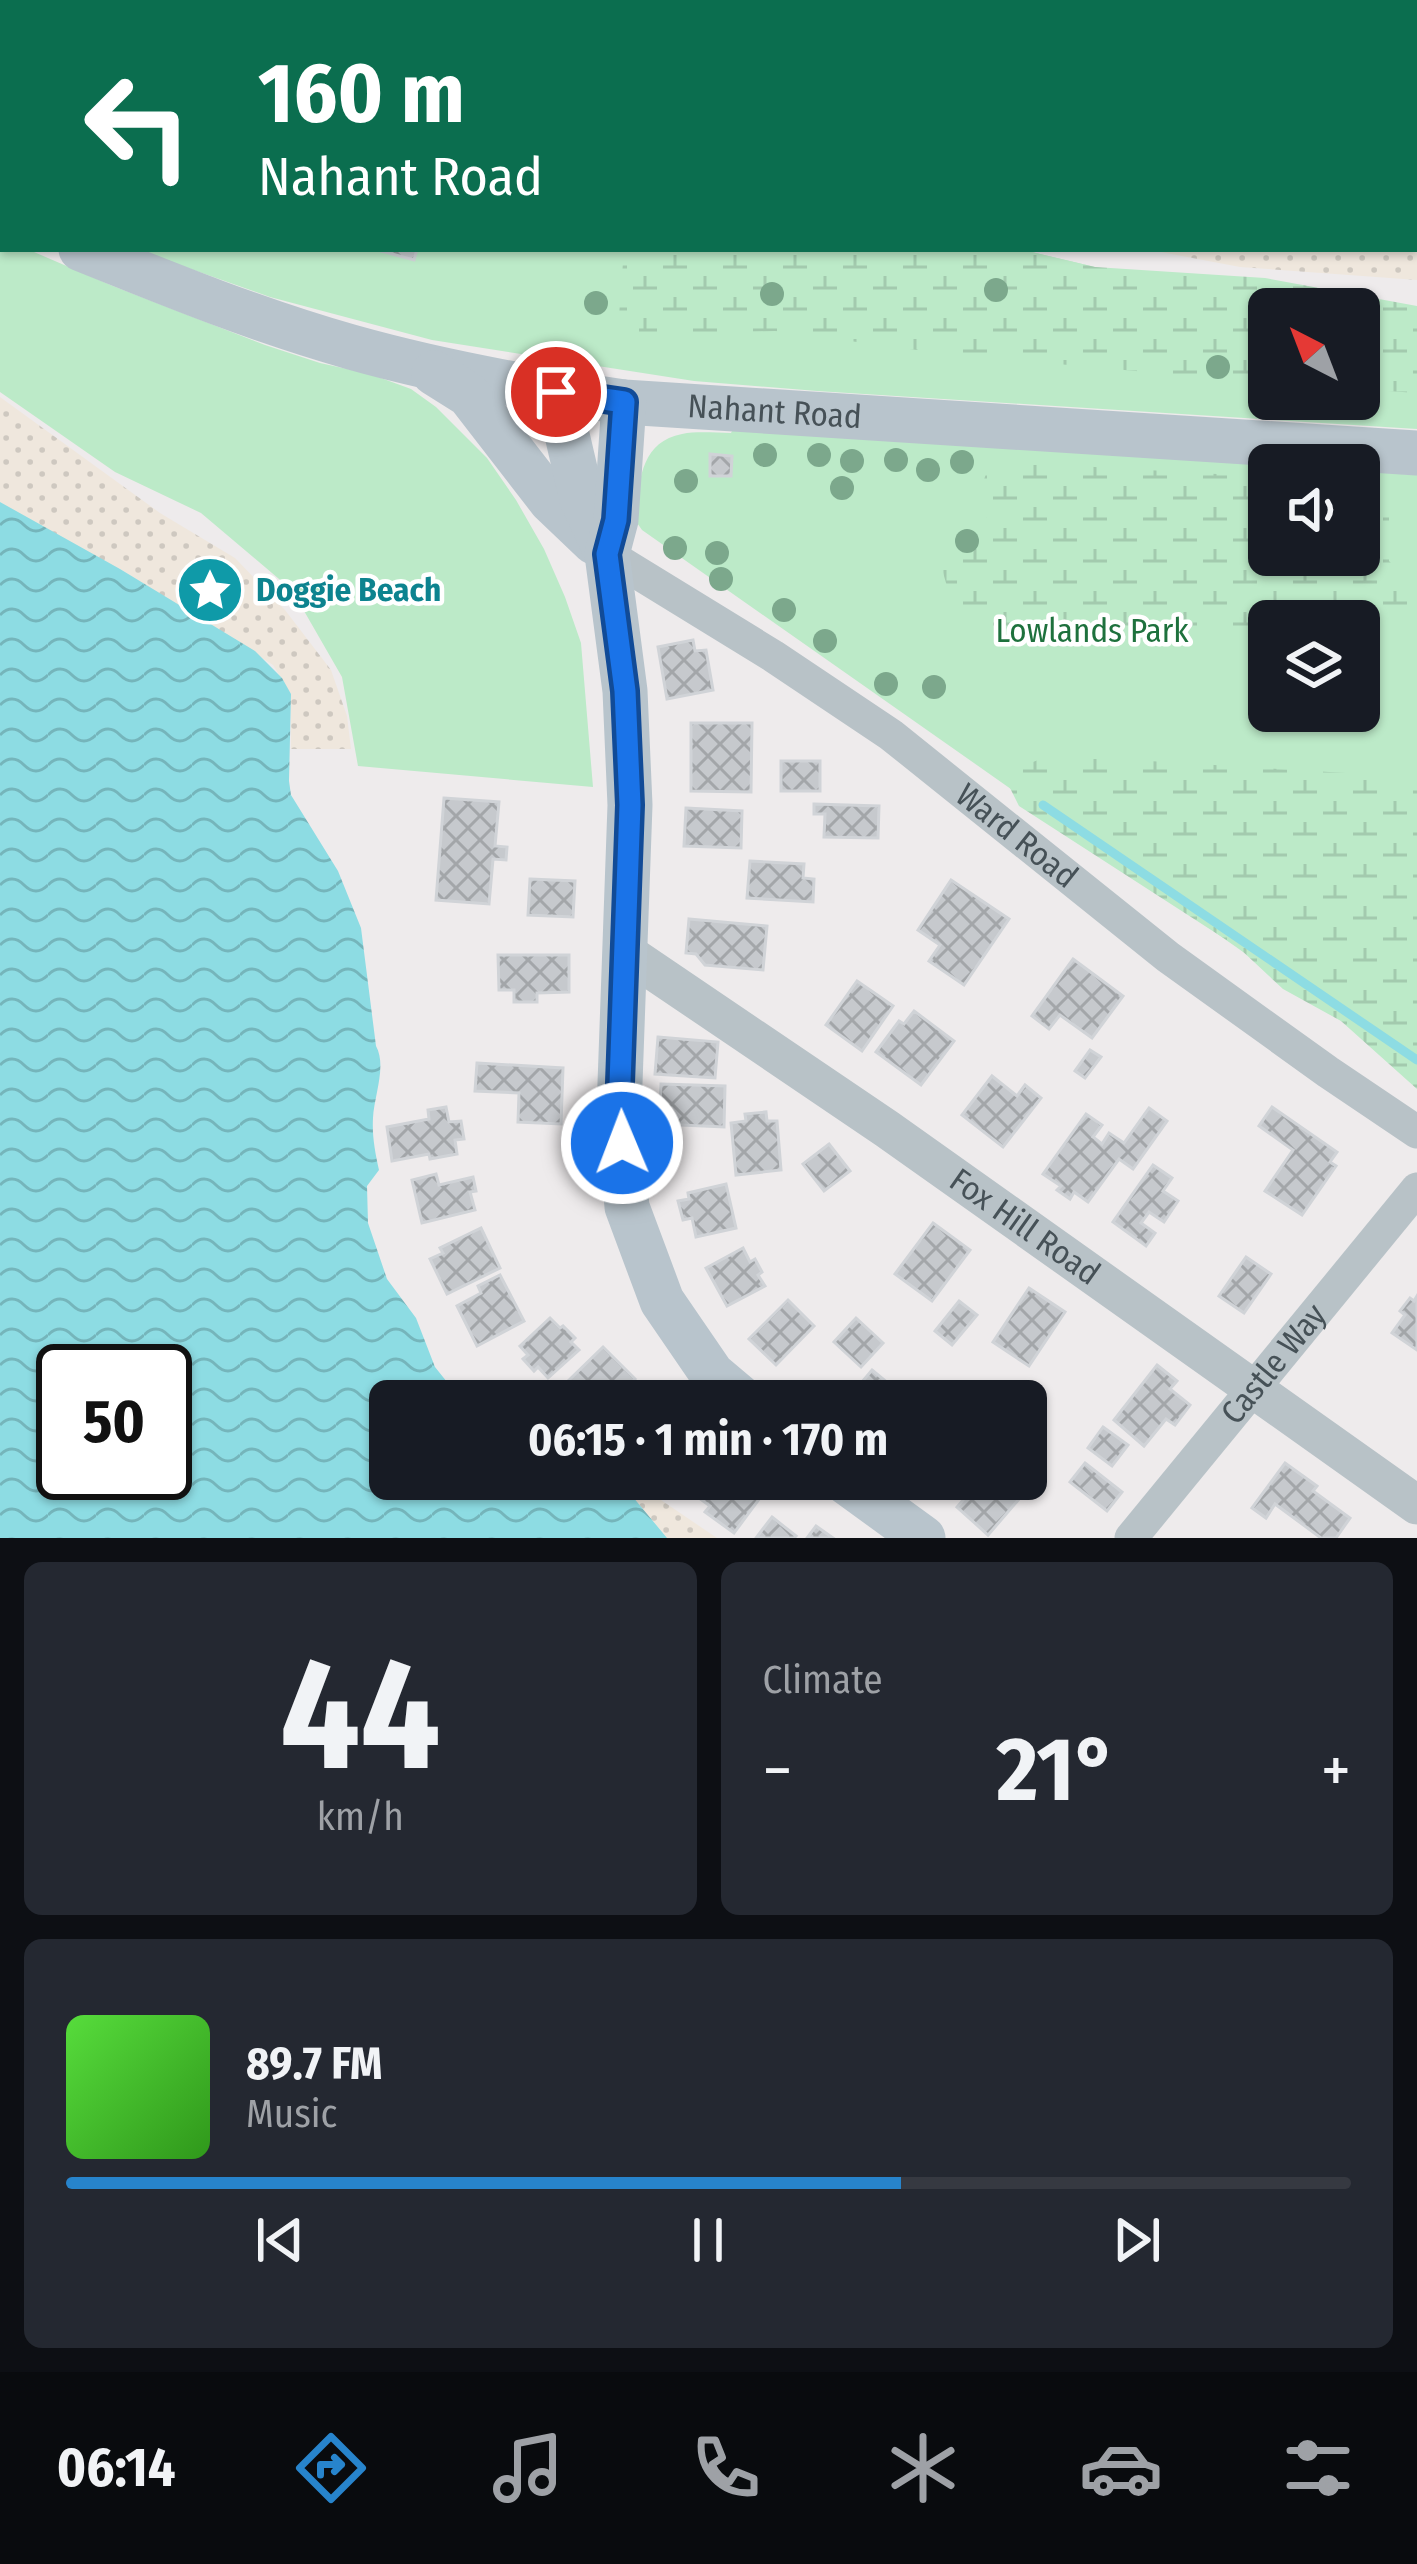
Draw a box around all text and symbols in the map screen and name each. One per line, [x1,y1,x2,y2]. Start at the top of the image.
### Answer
text: 160 m [258,43,465,144]
icon: left [60,48,216,204]
text: Nahant Road [258,145,543,209]
north arrow [1248,288,1380,420]
map controls [1248,288,1380,732]
pin [505,341,607,443]
icon: arrive [523,359,589,425]
street label: Nahant Road [686,386,863,437]
button: sound [1248,444,1380,576]
place icon: Doggie Beach [175,555,245,625]
place label: Doggie Beach [256,570,441,610]
button: layers [1248,600,1380,732]
park label: Lowlands Park [995,611,1189,651]
street label: Ward Road [948,775,1086,897]
position arrow [559,1080,685,1206]
street label: Fox Hill Road [942,1160,1108,1294]
street label: Castle Way [1213,1295,1335,1432]
speed limit sign: 50 [36,1344,192,1500]
text: 06:15 · 1 min · 170 m [528,1413,888,1467]
text: 44 [280,1622,440,1809]
text: Climate [763,1657,883,1703]
text: 21° [996,1716,1117,1824]
text: − [763,1731,792,1810]
text: + [1321,1731,1351,1810]
text: km/h [317,1794,404,1840]
text: 89.7 FM [246,2037,382,2091]
text: Music [246,2091,337,2137]
icon: previous [247,2207,313,2273]
icon: pause [675,2207,741,2273]
icon: next [1104,2207,1170,2273]
icon: directions [289,2426,373,2510]
icon: music [486,2426,570,2510]
icon: phone [684,2426,768,2510]
icon: climate [881,2426,965,2510]
icon: car [1079,2426,1163,2510]
icon: filters [1276,2426,1360,2510]
text: 06:14 [57,2436,176,2500]

